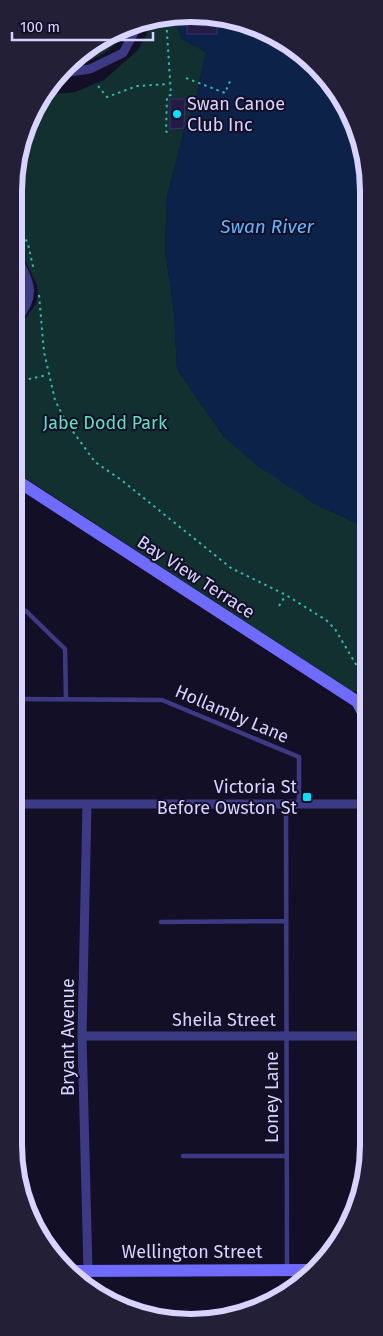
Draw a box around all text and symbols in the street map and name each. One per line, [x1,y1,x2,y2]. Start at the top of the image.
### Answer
scale bar [12,10,154,42]
text: 100 m [20,18,60,36]
place label: Swan Canoe Club Inc [187,93,285,136]
marker: Swan Canoe Club Inc [171,108,183,120]
water label: Swan River [219,215,314,238]
park label: Jabe Dodd Park [43,412,168,434]
street label: Bay View Terrace [133,531,259,623]
street label: Hollamby Lane [172,680,292,748]
place label: Victoria St Before Owston St [157,776,297,819]
marker: Victoria St Before Owston St [301,791,313,803]
street label: Bryant Avenue [57,978,79,1096]
street label: Sheila Street [172,1009,276,1031]
street label: Loney Lane [261,1051,283,1143]
street label: Wellington Street [122,1241,263,1263]

